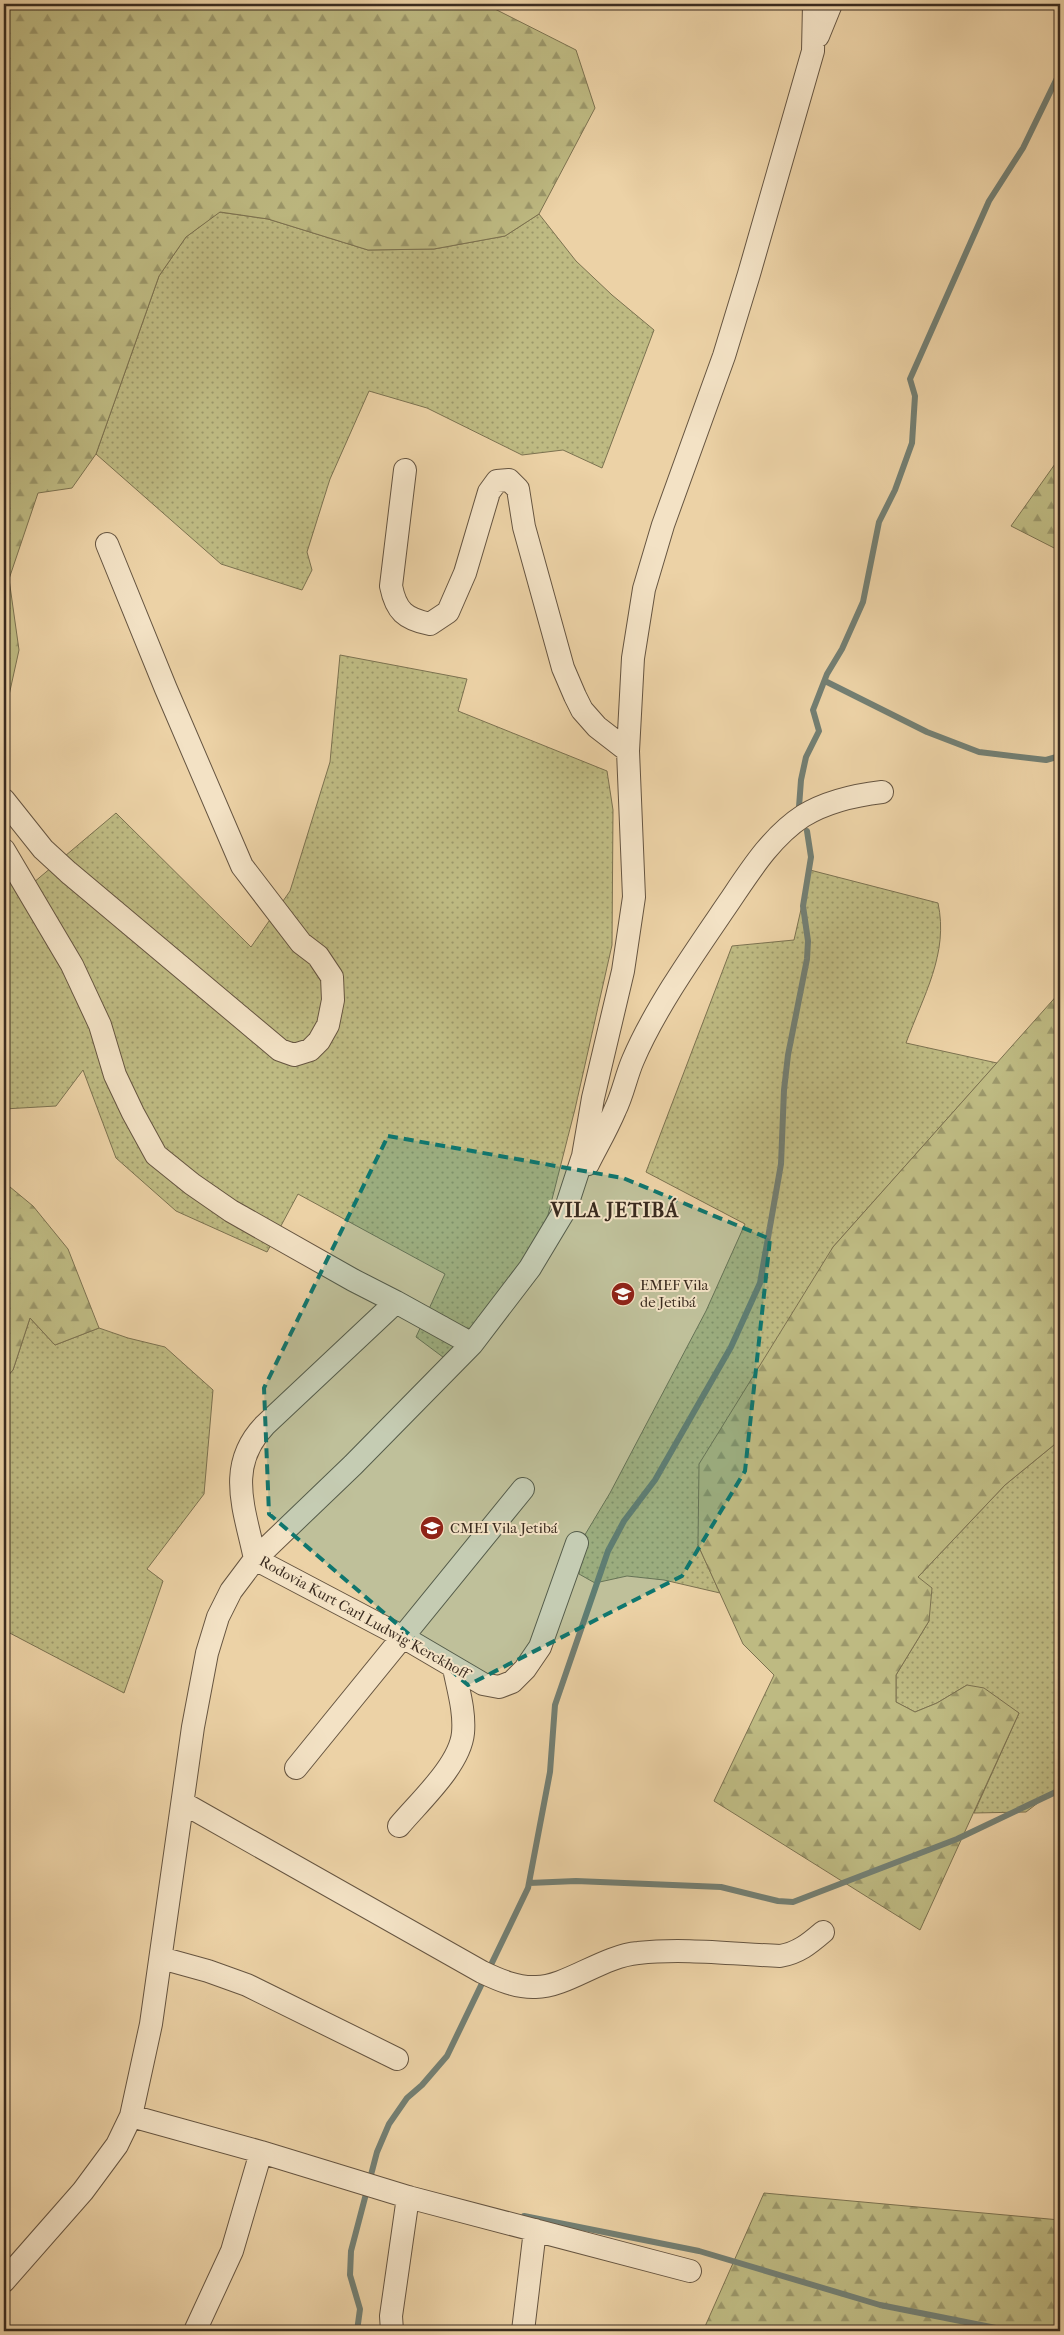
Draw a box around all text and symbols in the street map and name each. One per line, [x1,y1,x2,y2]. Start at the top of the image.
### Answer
district label: VILA JETIBÁ [550,1197,679,1222]
place label: EMEF Vila de Jetibá [640,1276,710,1311]
school or university icon: EMEF Vila de Jetibá [610,1281,636,1307]
school or university icon: CMEI Vila Jetibá [419,1515,445,1541]
place label: CMEI Vila Jetibá [450,1519,559,1537]
street label: Rodovia Kurt Carl Ludwig Kerckhoff [256,1552,475,1684]

